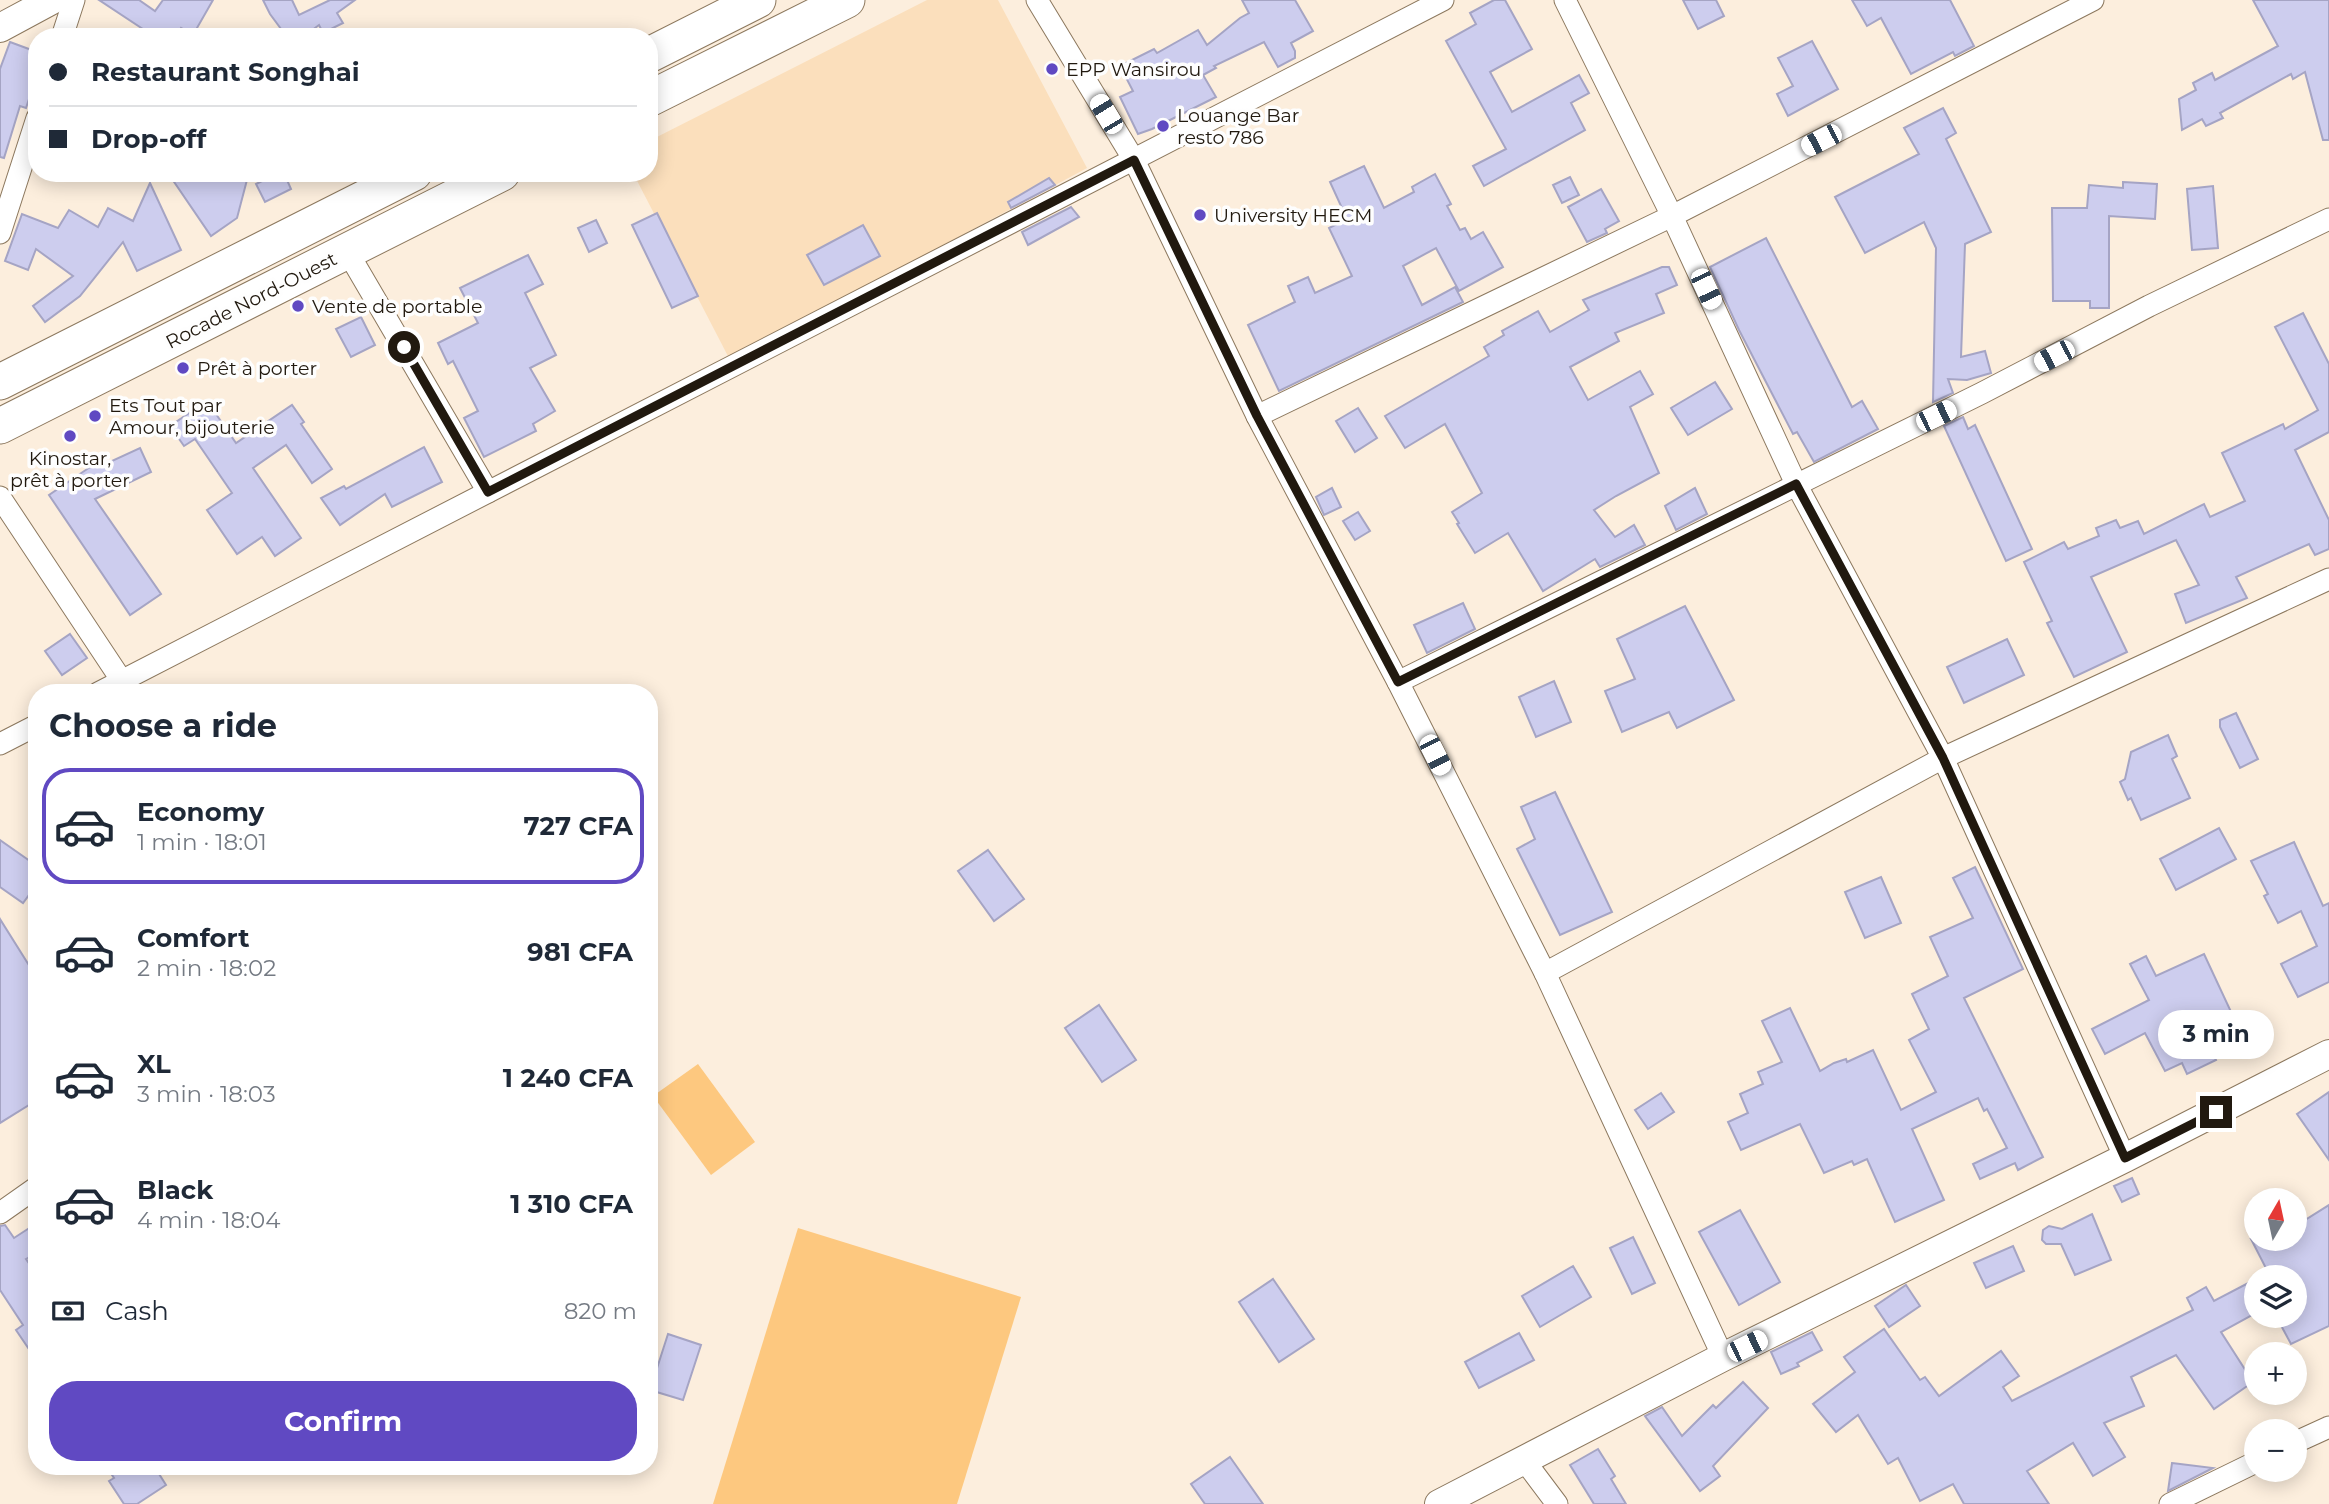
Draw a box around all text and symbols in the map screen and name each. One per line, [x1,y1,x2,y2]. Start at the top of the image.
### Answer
text: Restaurant Songhai [91,56,360,88]
place label: EPP Wansirou [1066,58,1201,81]
marker: EPP Wansirou [1044,61,1060,77]
car [1087,91,1126,137]
place label: Louange Bar resto 786 [1177,104,1299,149]
marker: Louange Bar resto 786 [1155,118,1171,134]
car [1798,121,1845,159]
text: Drop-off [91,123,206,155]
place label: University HECM [1214,204,1372,227]
marker: University HECM [1192,207,1208,223]
street label: Rocade Nord-Ouest [162,247,341,354]
car [1688,266,1725,312]
place label: Vente de portable [312,295,482,318]
marker: Vente de portable [290,298,306,314]
route start [388,331,420,363]
car [2031,337,2078,375]
place label: Prêt à porter [197,357,317,380]
marker: Prêt à porter [175,360,191,376]
place label: Ets Tout par Amour, bijouterie [109,394,275,439]
car [1913,397,1960,435]
marker: Ets Tout par Amour, bijouterie [87,408,103,424]
marker: Kinostar, prêt à porter [62,428,78,444]
place label: Kinostar, prêt à porter [10,447,130,492]
text: Choose a ride [49,706,277,745]
car [1417,732,1454,778]
icon: car [53,795,116,858]
text: Economy [137,796,264,828]
text: 727 CFA [523,810,633,842]
text: 1 min · 18:01 [137,828,267,856]
icon: car [53,921,116,984]
text: Comfort [137,922,249,954]
text: 981 CFA [527,936,633,968]
text: 2 min · 18:02 [137,954,276,982]
callout: 3 min [2158,1010,2274,1060]
text: 3 min [2182,1020,2250,1048]
icon: car [53,1047,116,1110]
text: XL [137,1048,171,1080]
text: 1 240 CFA [503,1062,633,1094]
text: 3 min · 18:03 [137,1080,276,1108]
route end [2200,1096,2232,1128]
icon: car [53,1173,116,1236]
text: Black [137,1174,213,1206]
text: 1 310 CFA [510,1188,633,1220]
north arrow [2244,1188,2306,1251]
map controls [2244,1188,2307,1482]
text: 4 min · 18:04 [137,1206,281,1234]
button: layers [2244,1265,2307,1328]
icon: cash [49,1292,87,1330]
text: Cash [105,1295,169,1327]
text: 820 m [564,1297,637,1325]
car [1724,1327,1771,1365]
button: + [2244,1342,2307,1405]
button: Confirm [49,1381,637,1461]
button: − [2244,1419,2307,1482]

